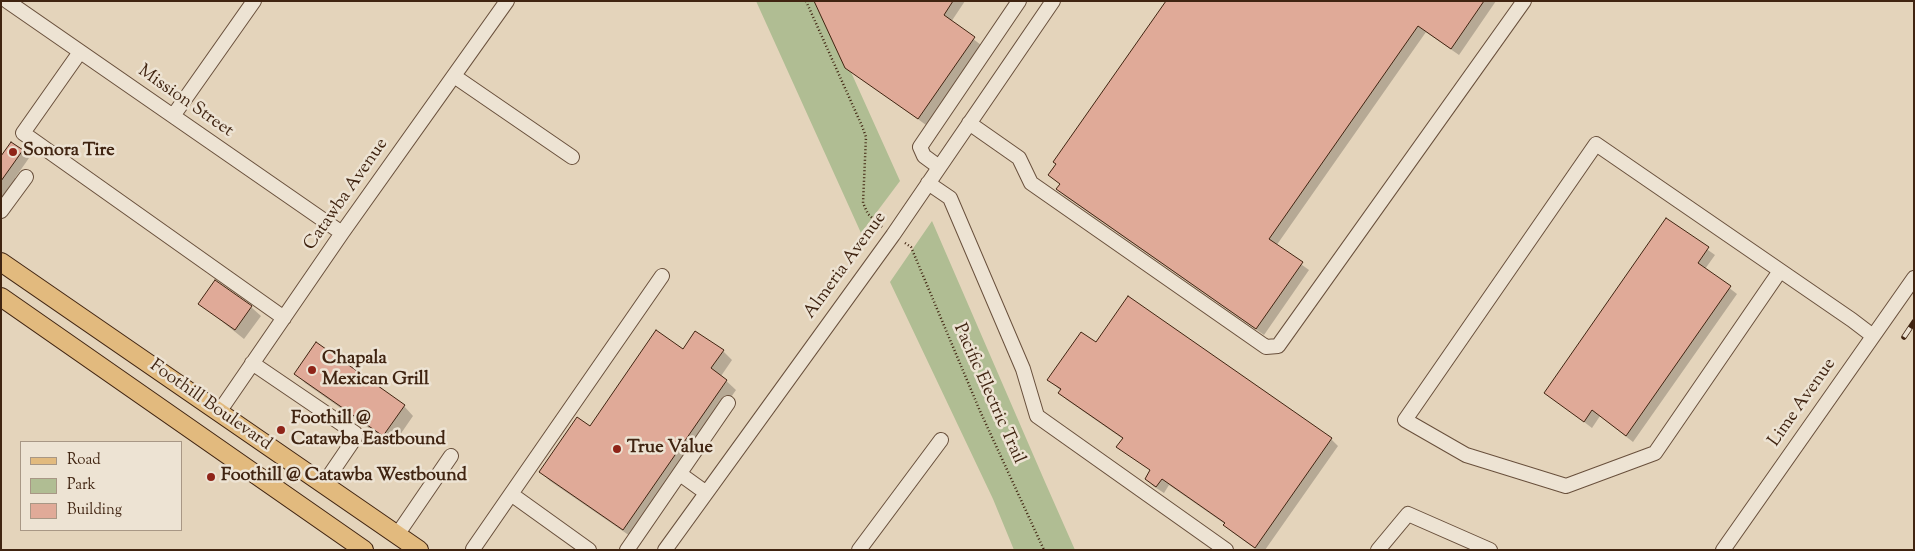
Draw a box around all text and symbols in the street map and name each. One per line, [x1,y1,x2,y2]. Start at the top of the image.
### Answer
street label: Mission Street [133,61,237,143]
street label: Catawba Avenue [300,135,394,255]
place label: Sonora Tire [23,141,115,163]
marker: Sonora Tire [7,146,19,158]
street label: Almeria Avenue [800,208,892,324]
street label: Pacific Electric Trail [947,321,1029,467]
place label: Chapala Mexican Grill [322,349,429,392]
street label: Lime Avenue [1765,355,1841,451]
street label: Foothill Boulevard [145,356,275,456]
marker: Chapala Mexican Grill [306,364,318,376]
place label: Foothill @ Catawba Eastbound [291,409,446,452]
marker: Foothill @ Catawba Eastbound [275,424,287,436]
place label: True Value [627,438,713,460]
legend [20,441,182,531]
marker: True Value [611,443,623,455]
text: Road [67,450,101,471]
place label: Foothill @ Catawba Westbound [221,466,467,488]
marker: Foothill @ Catawba Westbound [205,471,217,483]
text: Park [67,475,96,496]
text: Building [67,500,122,521]

